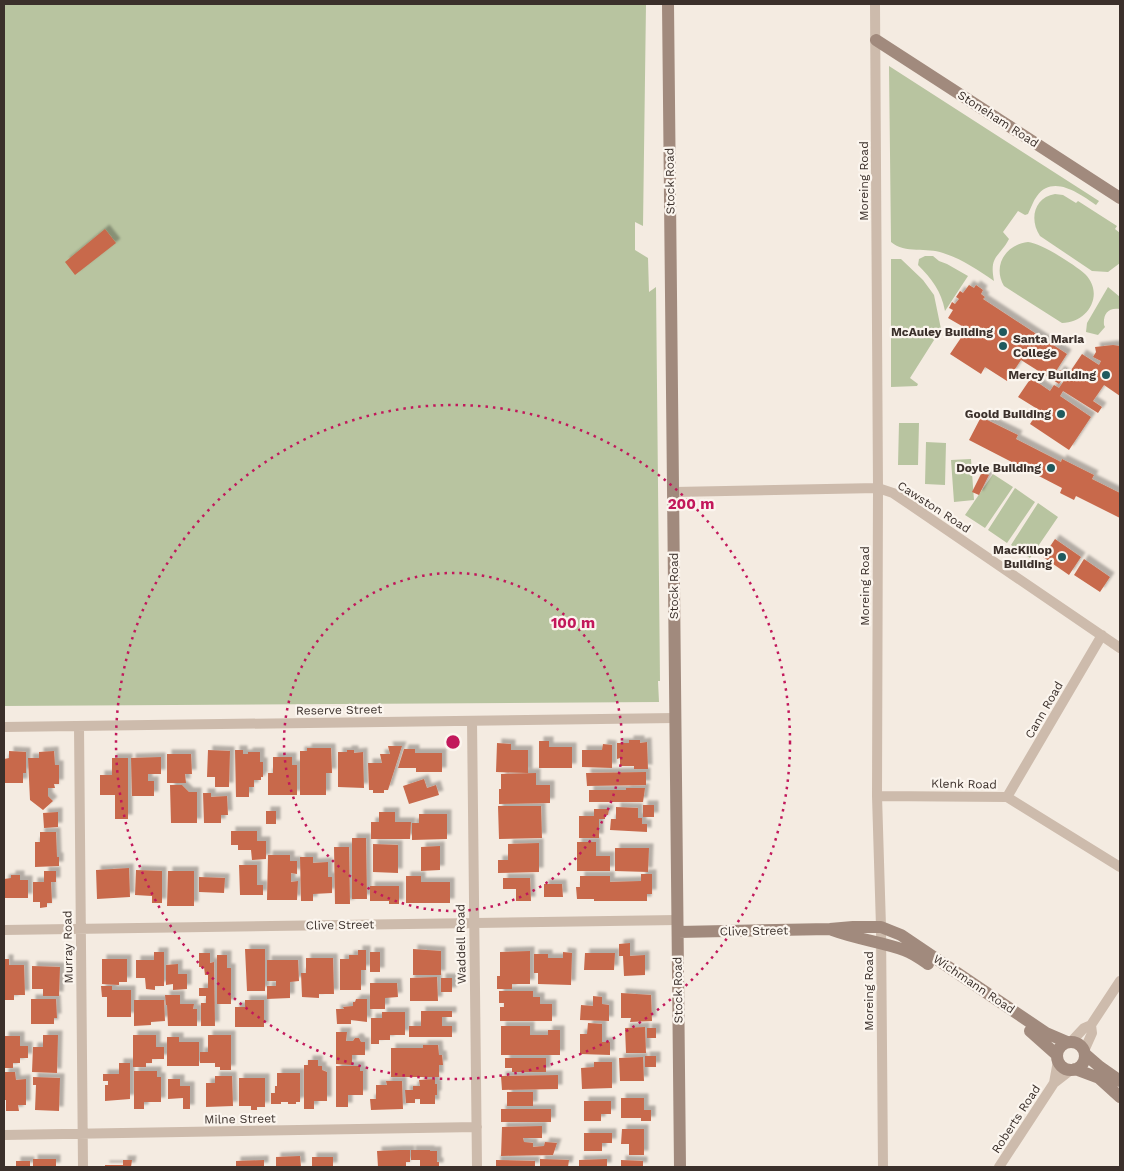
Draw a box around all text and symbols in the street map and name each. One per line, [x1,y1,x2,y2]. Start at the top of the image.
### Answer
street label: Stoneham Road [955,88,1041,150]
street label: Moreing Road [857,141,871,221]
street label: Stock Road [662,148,678,214]
place label: McAuley Building [891,325,993,339]
marker: McAuley Building [997,326,1009,338]
place label: Santa Maria College [1013,332,1084,360]
marker: Santa Maria College [997,340,1009,352]
place label: Mercy Building [1008,368,1096,382]
marker: Mercy Building [1100,369,1112,381]
place label: Goold Building [965,407,1051,421]
marker: Goold Building [1055,408,1067,420]
place label: Doyle Building [956,461,1041,475]
marker: Doyle Building [1045,462,1057,474]
street label: Cawston Road [895,478,973,536]
text: 200 m [668,495,714,513]
place label: MacKillop Building [993,543,1052,571]
street label: Moreing Road [858,546,872,626]
marker: MacKillop Building [1056,551,1068,563]
street label: Stock Road [667,553,681,619]
text: 100 m [551,614,595,632]
street label: Cann Road [1022,679,1066,741]
street label: Reserve Street [296,702,382,718]
centre of rings [444,733,462,751]
street label: Klenk Road [931,776,997,792]
street label: Waddell Road [453,904,469,984]
street label: Murray Road [60,910,76,984]
street label: Clive Street [306,917,374,933]
street label: Clive Street [720,923,788,939]
street label: Moreing Road [862,951,876,1031]
street label: Wichmann Road [931,952,1017,1016]
street label: Stock Road [670,957,686,1023]
street label: Roberts Road [989,1082,1043,1156]
street label: Milne Street [204,1111,276,1127]

